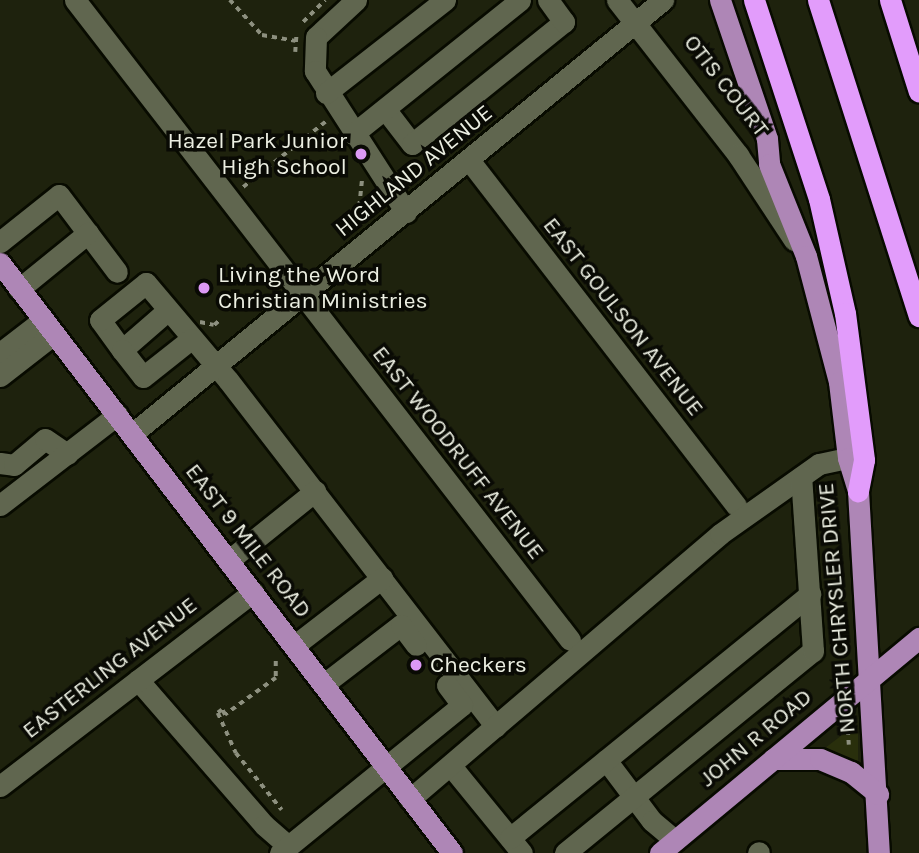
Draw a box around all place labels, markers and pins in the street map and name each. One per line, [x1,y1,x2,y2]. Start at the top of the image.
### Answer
place label: Hazel Park Junior High School [167,127,347,181]
marker: Hazel Park Junior High School [353,146,369,162]
place label: Living the Word Christian Ministries [218,261,428,315]
marker: Living the Word Christian Ministries [196,280,212,296]
place label: Checkers [430,651,527,679]
marker: Checkers [408,657,424,673]

